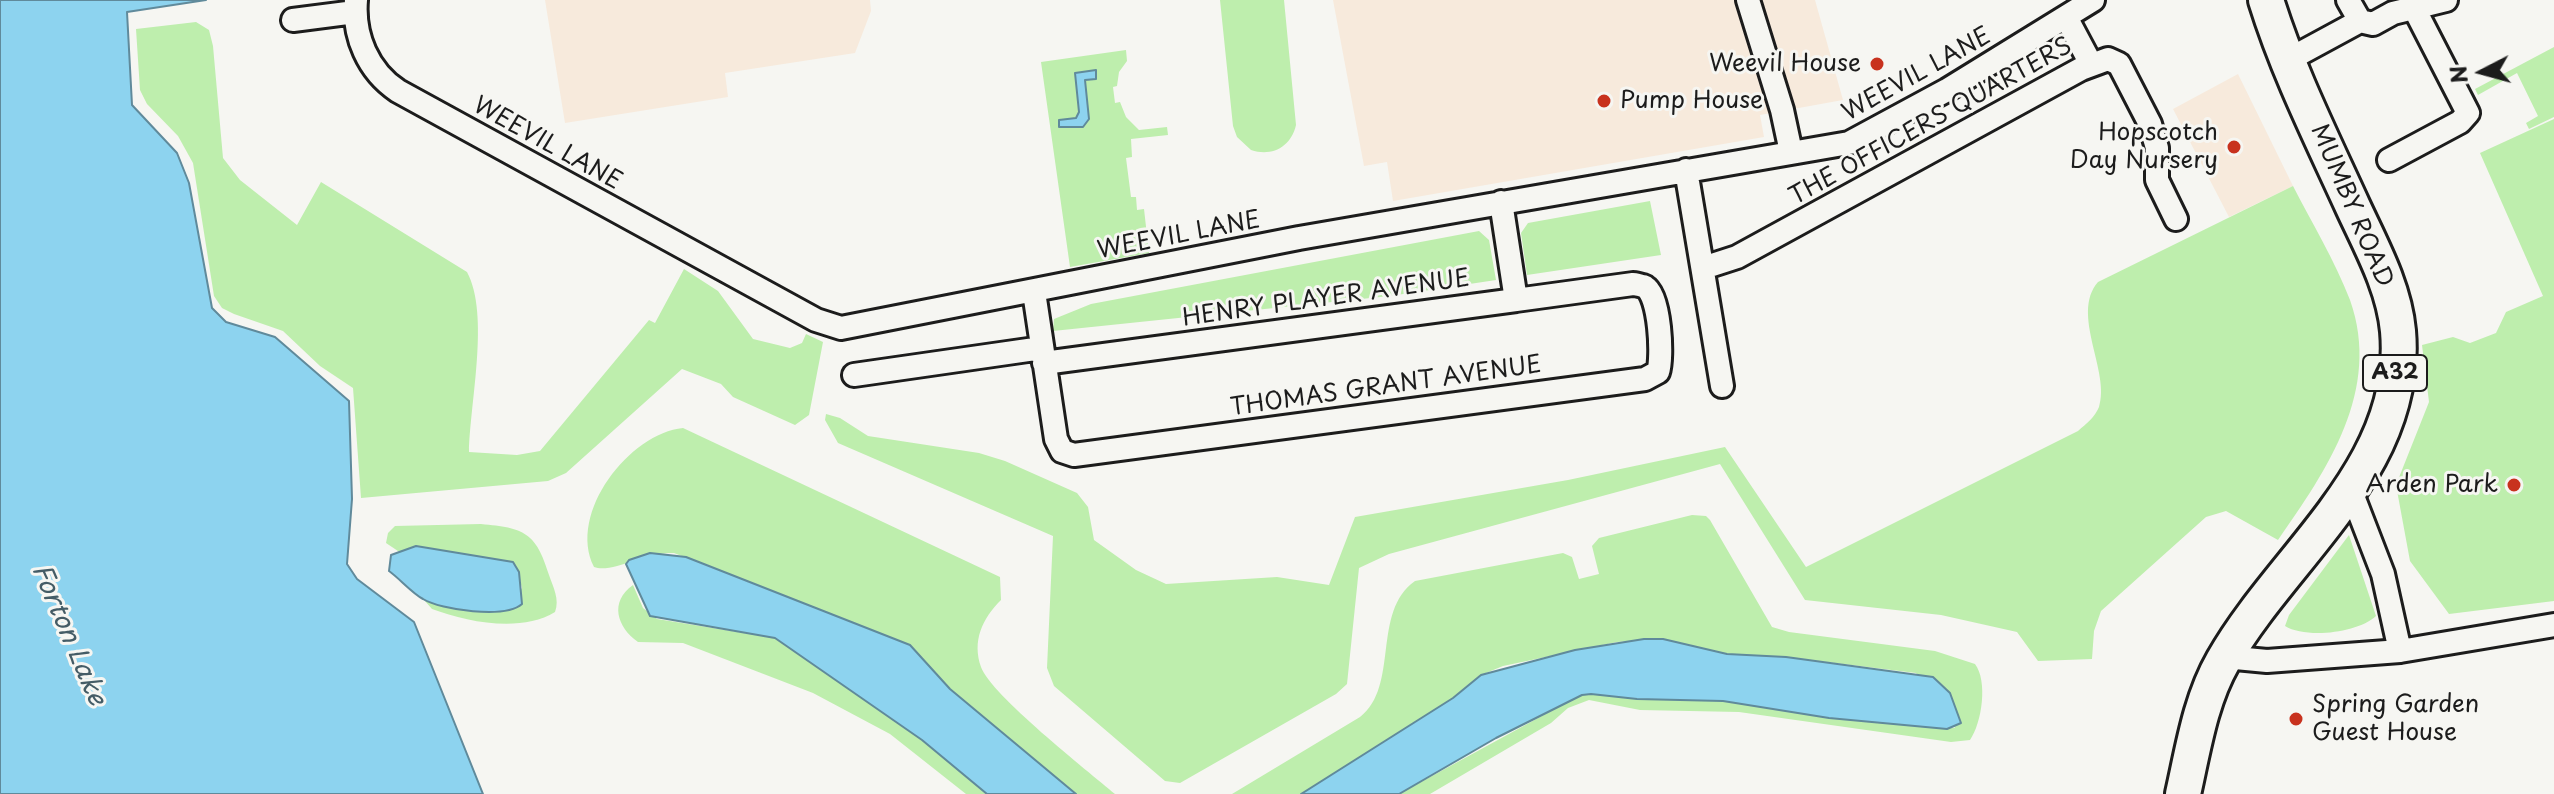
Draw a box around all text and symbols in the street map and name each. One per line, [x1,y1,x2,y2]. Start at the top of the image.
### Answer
street label: WEEVIL LANE [1838,22,1996,128]
street label: THE OFFICERS QUARTERS [1785,32,2077,212]
north arrow [2442,32,2522,112]
place label: Weevil House [1709,50,1861,78]
marker: Weevil House [1868,55,1886,73]
text: N [2440,64,2475,85]
place label: Pump House [1620,87,1763,115]
street label: WEEVIL LANE [468,91,626,197]
marker: Pump House [1595,92,1613,110]
place label: Hopscotch Day Nursery [2070,119,2218,175]
street label: MUMBY ROAD [2304,120,2398,292]
marker: Hopscotch Day Nursery [2225,138,2243,156]
street label: WEEVIL LANE [1095,206,1263,266]
street label: HENRY PLAYER AVENUE [1181,265,1471,333]
street label: THOMAS GRANT AVENUE [1229,351,1543,423]
road number: A32 [2363,355,2427,391]
place label: Arden Park [2366,471,2498,499]
marker: Arden Park [2505,476,2523,494]
water label: Forton Lake [24,560,112,710]
place label: Spring Garden Guest House [2312,691,2479,747]
marker: Spring Garden Guest House [2287,710,2305,728]

